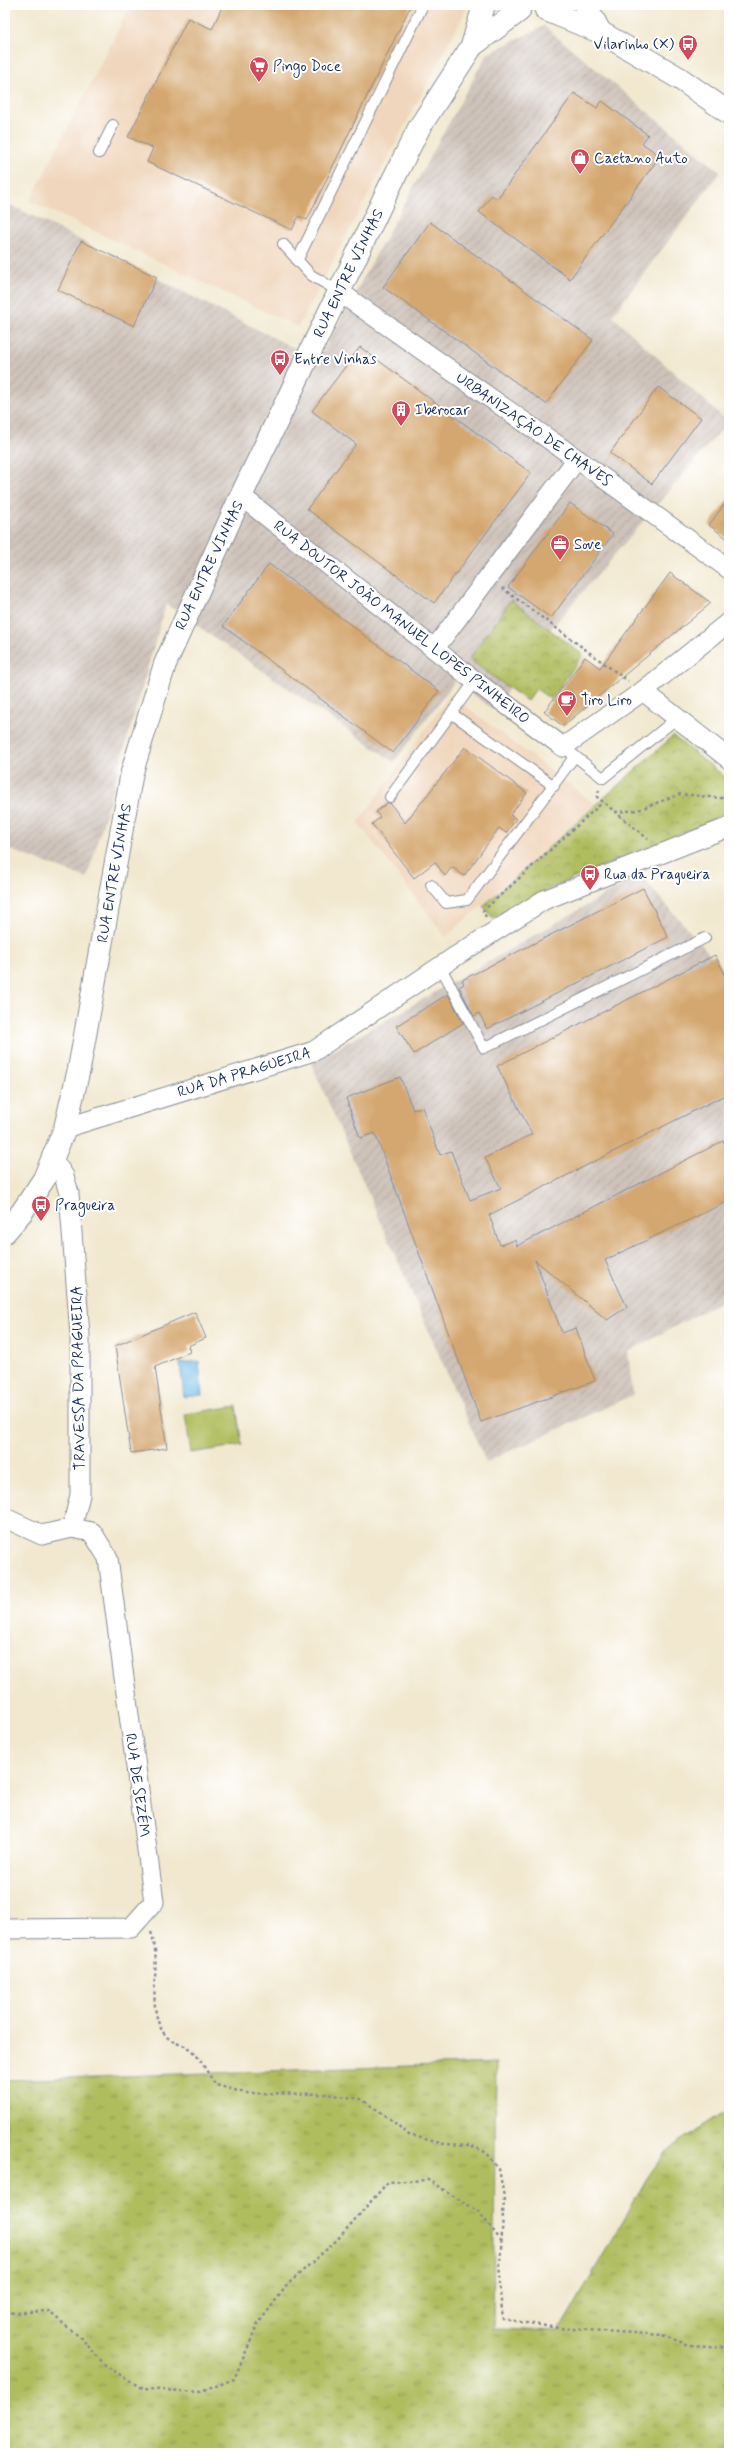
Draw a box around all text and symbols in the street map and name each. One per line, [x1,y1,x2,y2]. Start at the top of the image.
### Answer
bus stop icon: Vilarinho (X) [677,33,699,61]
place label: Vilarinho (X) [593,35,675,55]
supermarket icon: Pingo Doce [248,55,270,83]
place label: Pingo Doce [273,57,341,78]
shop icon: Caetano Auto [569,147,591,175]
place label: Caetano Auto [594,149,688,169]
street label: RUA ENTRE VINHAS [309,206,389,341]
bus stop icon: Entre Vinhas [269,348,291,376]
place label: Entre Vinhas [294,350,377,370]
street label: URBANIZAÇÃO DE CHAVES [452,368,616,491]
building icon: Iberocar [390,399,412,427]
place label: Iberocar [415,401,470,421]
street label: RUA ENTRE VINHAS [171,497,249,633]
street label: RUA DOUTOR JOÃO MANUEL LOPES PINHEIRO [269,516,534,729]
office icon: Sove [549,533,571,561]
place label: Sove [574,535,601,555]
cafe icon: Tiro Liro [556,689,578,717]
place label: Tiro Liro [581,691,632,711]
street label: RUA ENTRE VINHAS [93,802,137,944]
bus stop icon: Rua da Pragueira [579,863,601,891]
place label: Rua da Pragueira [604,865,711,885]
street label: RUA DA PRAGUEIRA [175,1043,314,1103]
bus stop icon: Pragueira [30,1194,52,1222]
place label: Pragueira [55,1196,116,1217]
street label: TRAVESSA DA PRAGUEIRA [67,1286,91,1470]
street label: RUA DE SEZÉM [120,1732,155,1838]

